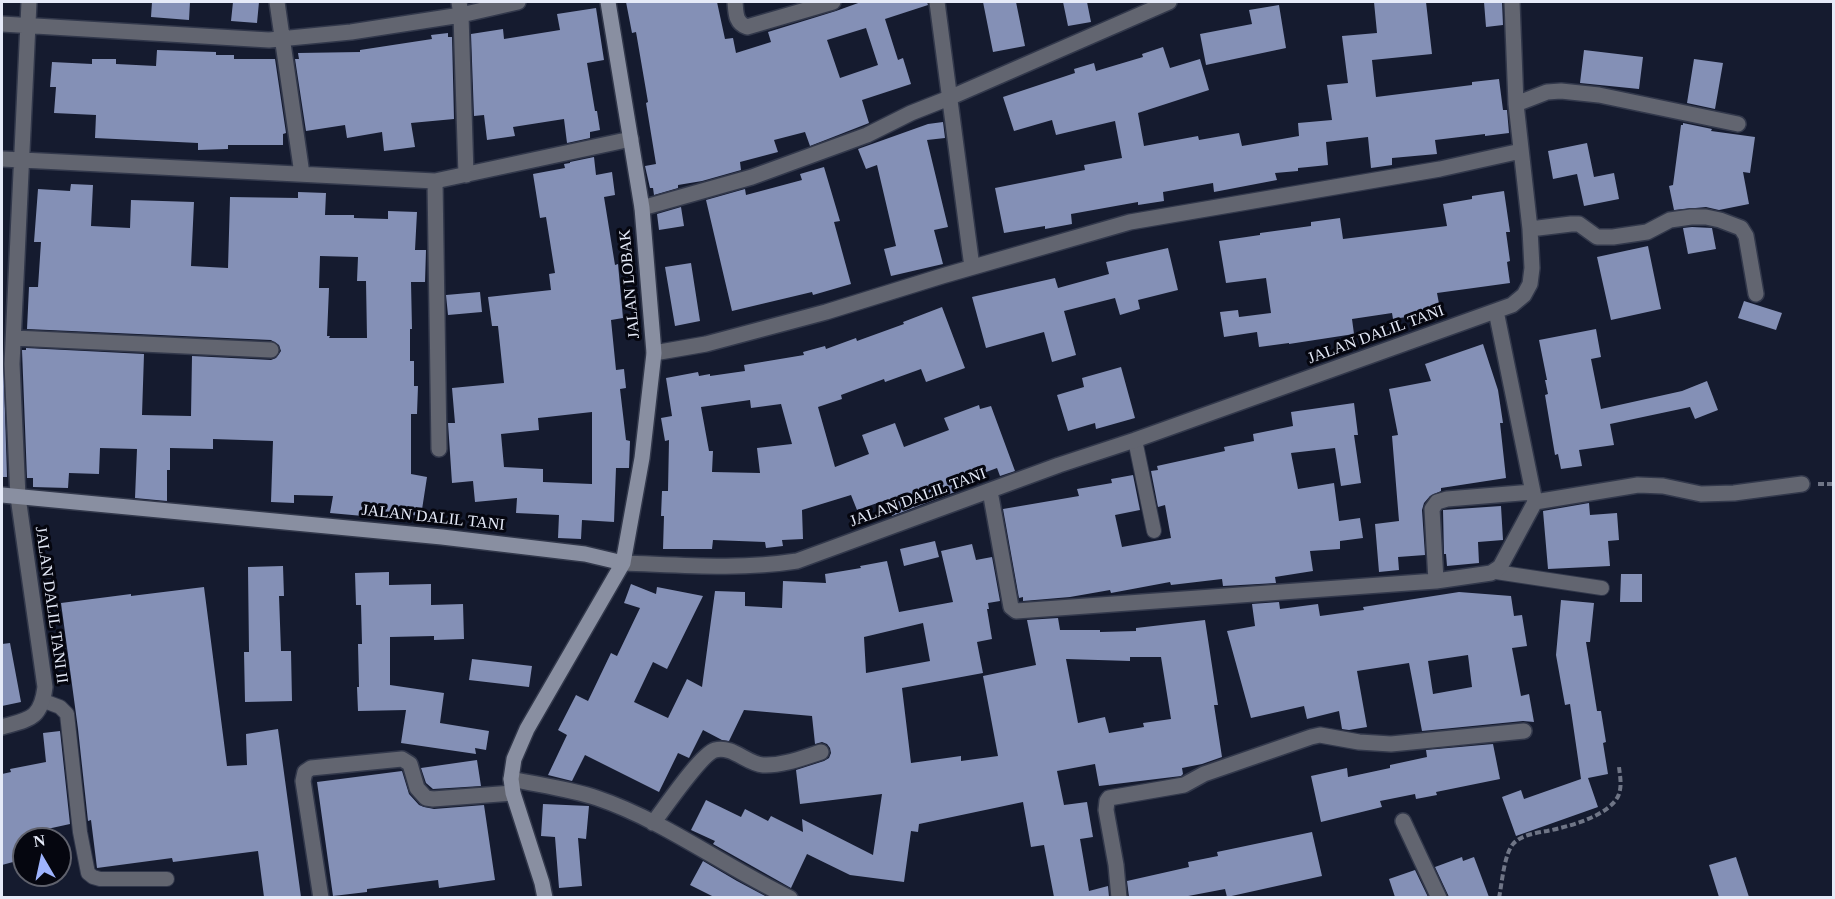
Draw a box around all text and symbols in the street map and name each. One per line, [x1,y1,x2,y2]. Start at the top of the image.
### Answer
street label: JALAN LOBAK [616,228,644,340]
street label: JALAN DALIL TANI [1305,301,1447,369]
street label: JALAN DALIL TANI [847,464,989,532]
street label: JALAN DALIL TANI [361,501,505,535]
street label: JALAN DALIL TANI II [30,525,72,685]
north arrow [12,827,72,887]
text: N [32,831,46,850]

